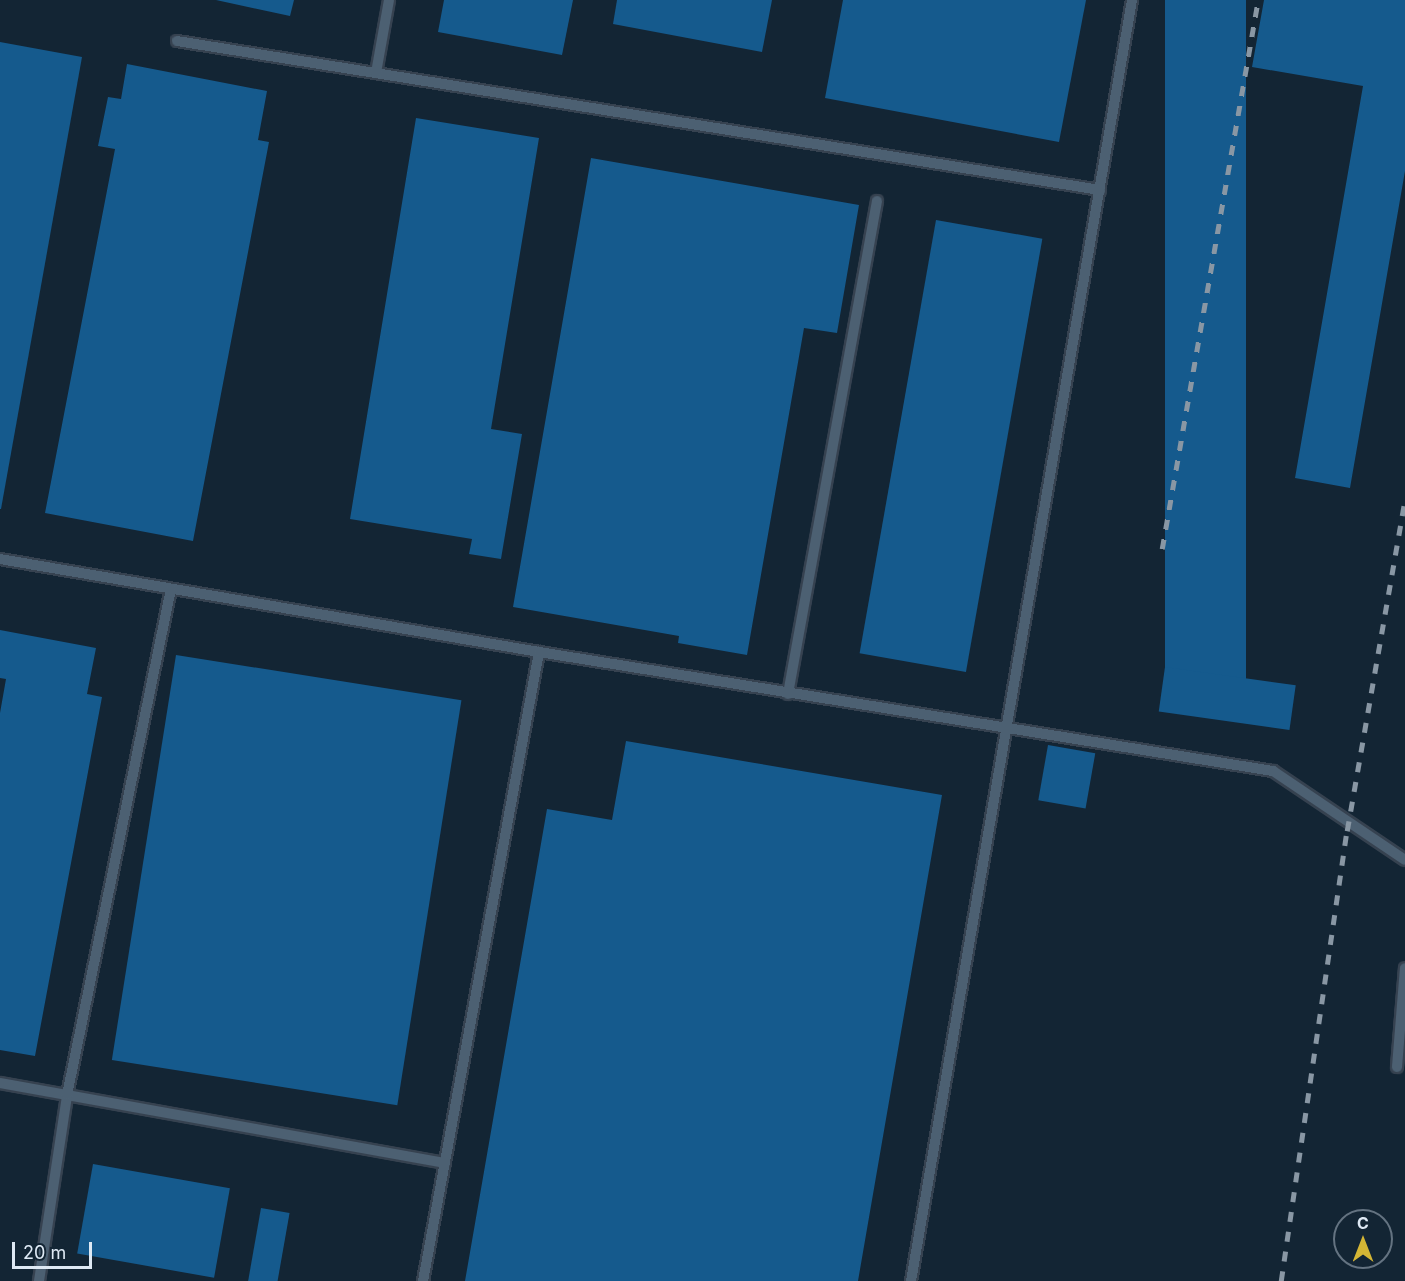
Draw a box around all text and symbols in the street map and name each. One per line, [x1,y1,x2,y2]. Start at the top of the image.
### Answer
north arrow [1333,1209,1393,1269]
text: С [1357,1213,1369,1233]
scale bar [15,1230,94,1268]
text: 20 m [23,1242,66,1263]

